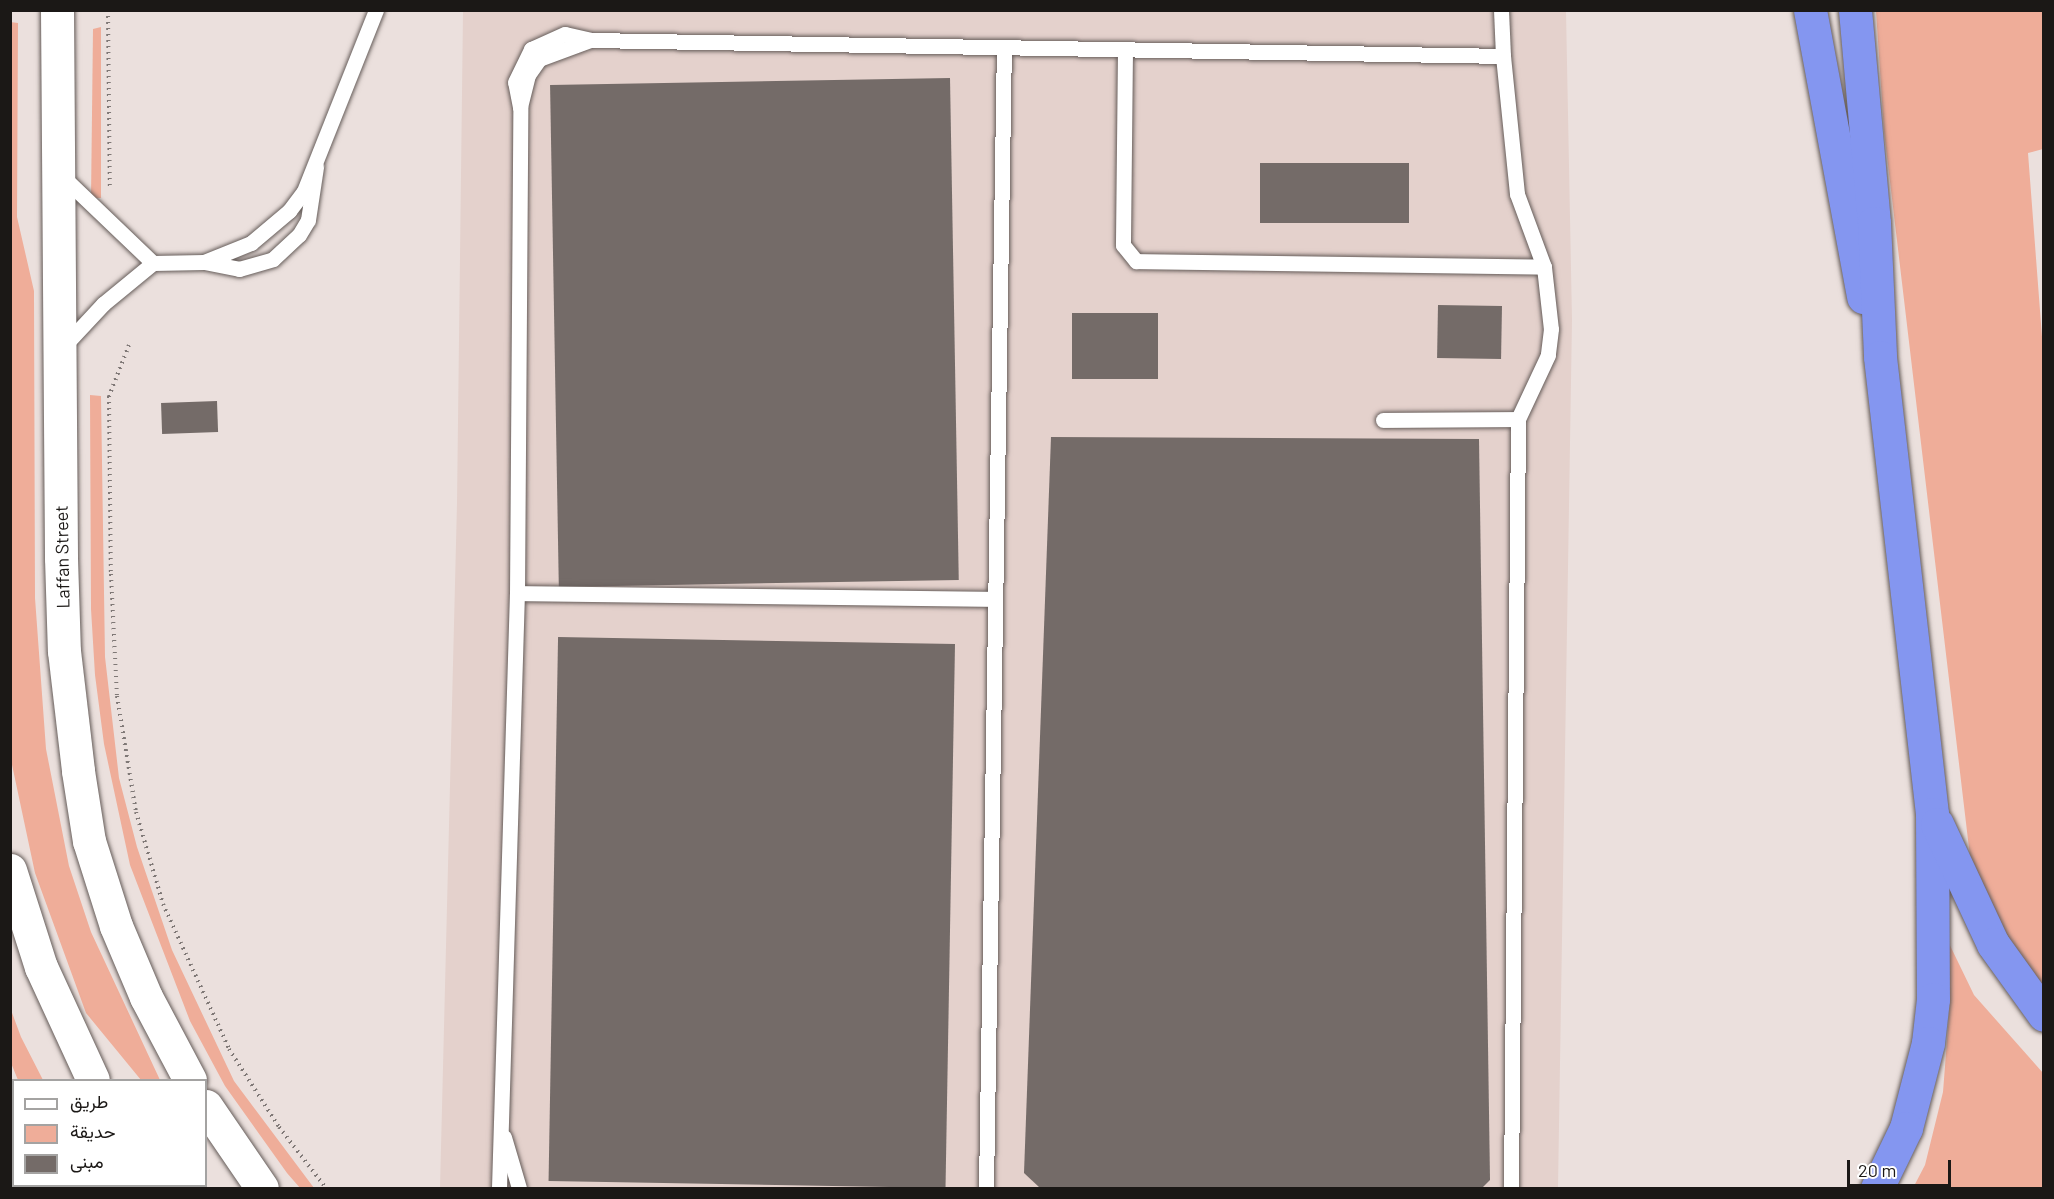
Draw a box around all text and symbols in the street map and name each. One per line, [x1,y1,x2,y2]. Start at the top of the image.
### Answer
street label: Laffan Street [50,505,74,609]
legend [12,1079,207,1187]
text: طريق [70,1090,108,1112]
text: حديقة [70,1120,116,1142]
scale bar [1850,1148,1954,1186]
text: مبنى [70,1150,104,1172]
text: 20 m [1858,1159,1896,1181]

